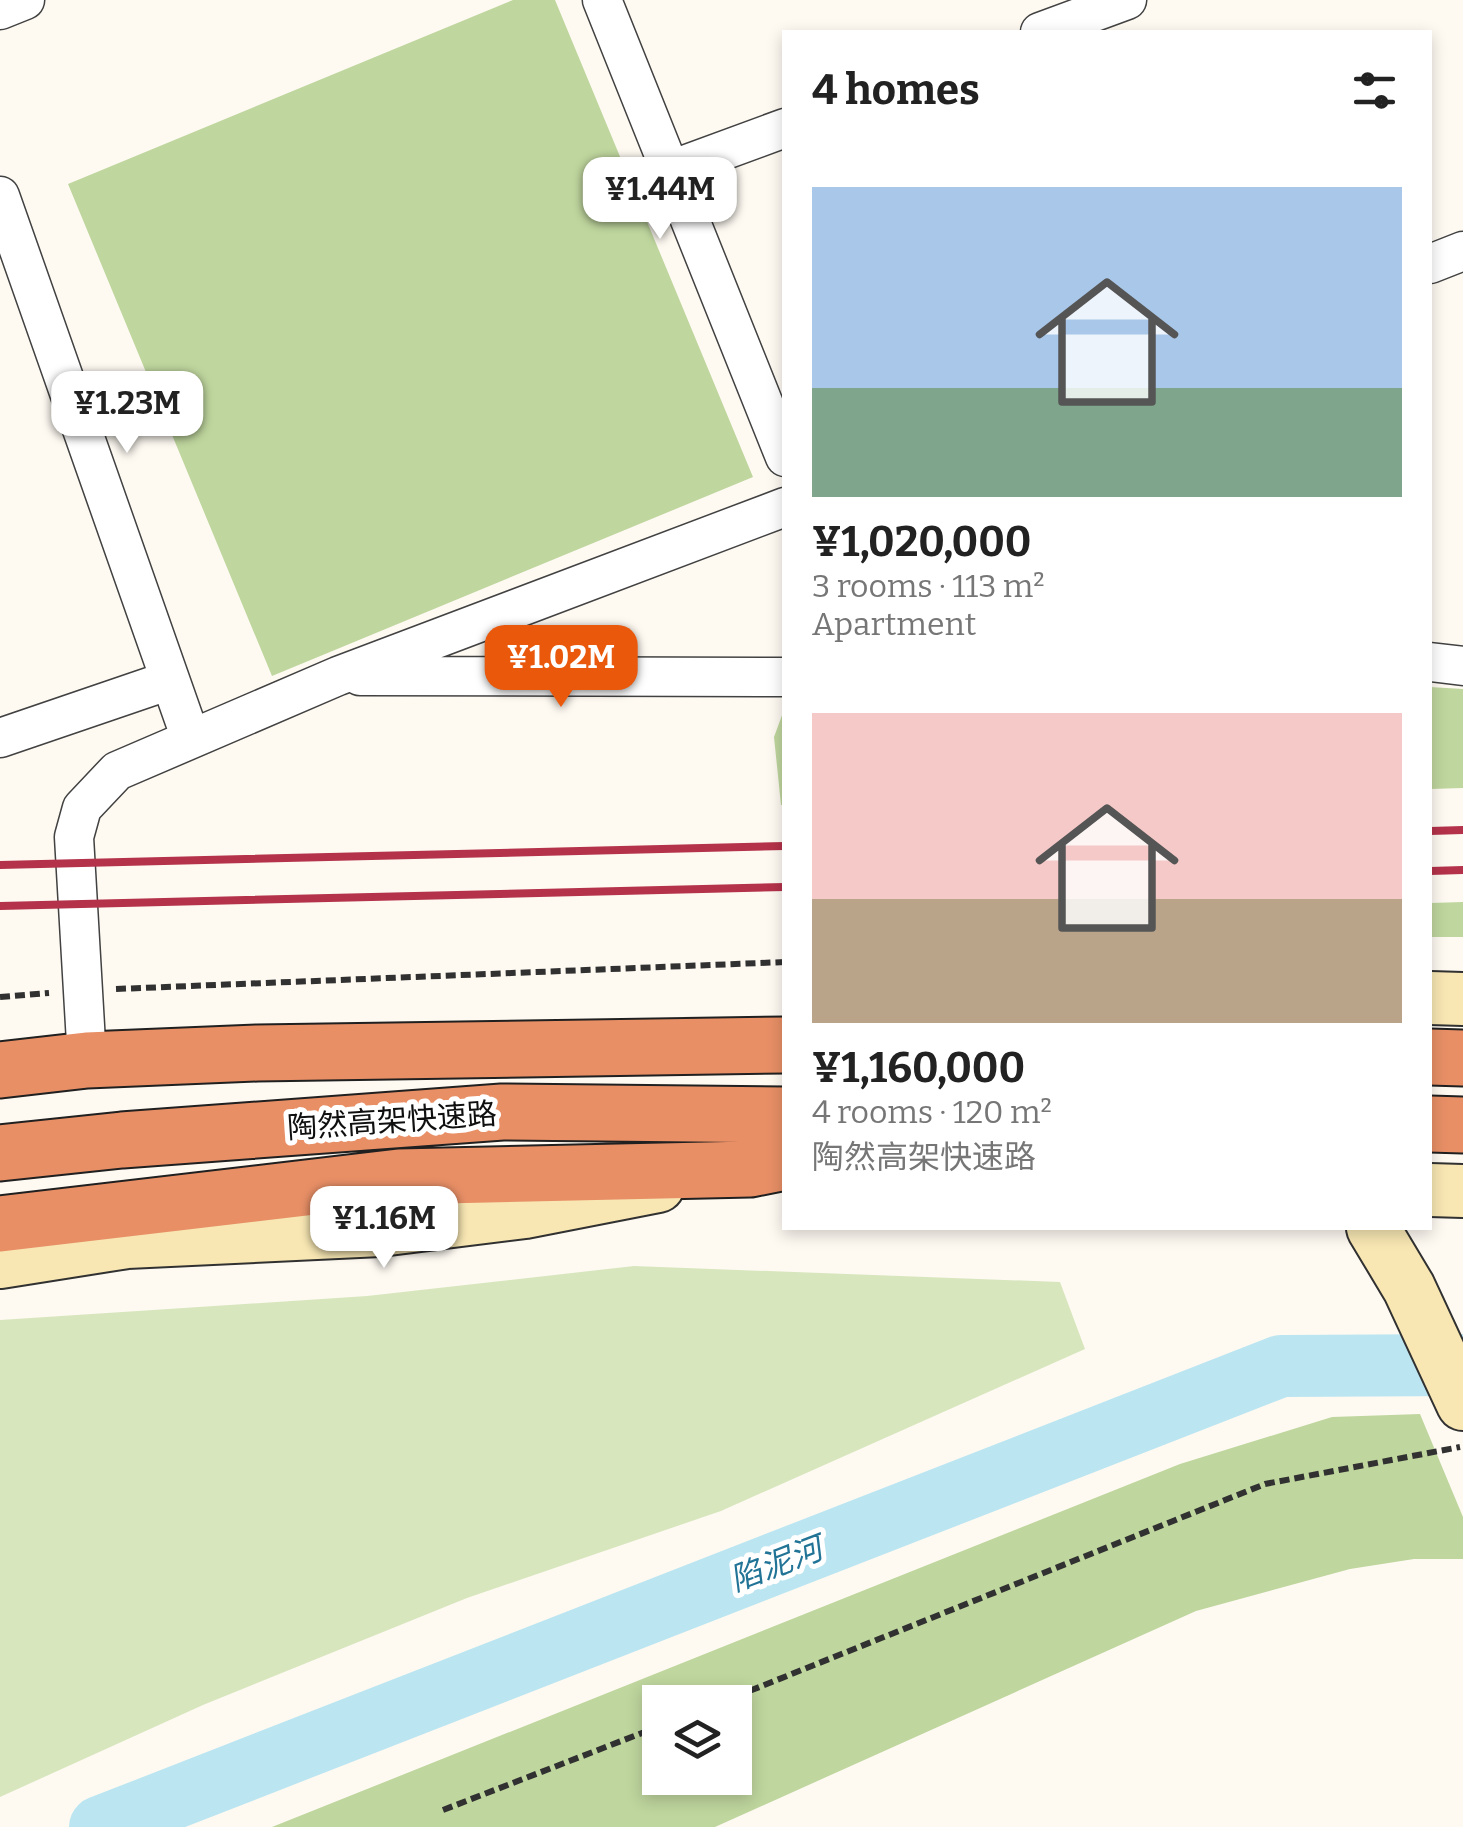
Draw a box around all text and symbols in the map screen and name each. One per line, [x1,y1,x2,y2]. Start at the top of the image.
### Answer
icon: filters [1347,63,1402,118]
text: 4 homes [812,65,980,115]
pin: ¥1.44M [579,157,741,242]
text: ¥1.44M [605,170,715,208]
icon: home [1017,252,1197,432]
pin: ¥1.23M [46,371,208,456]
text: ¥1.23M [73,384,181,422]
text: ¥1,020,000 [812,517,1032,567]
text: 3 rooms · 113 m² [812,567,1045,605]
text: Apartment [812,605,976,643]
pin: ¥1.02M [480,625,642,710]
text: ¥1.02M [507,638,615,676]
icon: home [1017,778,1197,958]
text: ¥1,160,000 [812,1043,1025,1093]
text: 4 rooms · 120 m² [812,1093,1052,1131]
street label: 陶然高架快速路 [286,1096,498,1146]
text: 陶然高架快速路 [812,1138,1036,1176]
pin: ¥1.16M [303,1186,465,1271]
text: ¥1.16M [332,1199,436,1237]
water label: 陷泥河 [724,1527,833,1599]
map controls [642,1685,752,1795]
button: layers [642,1685,752,1795]

